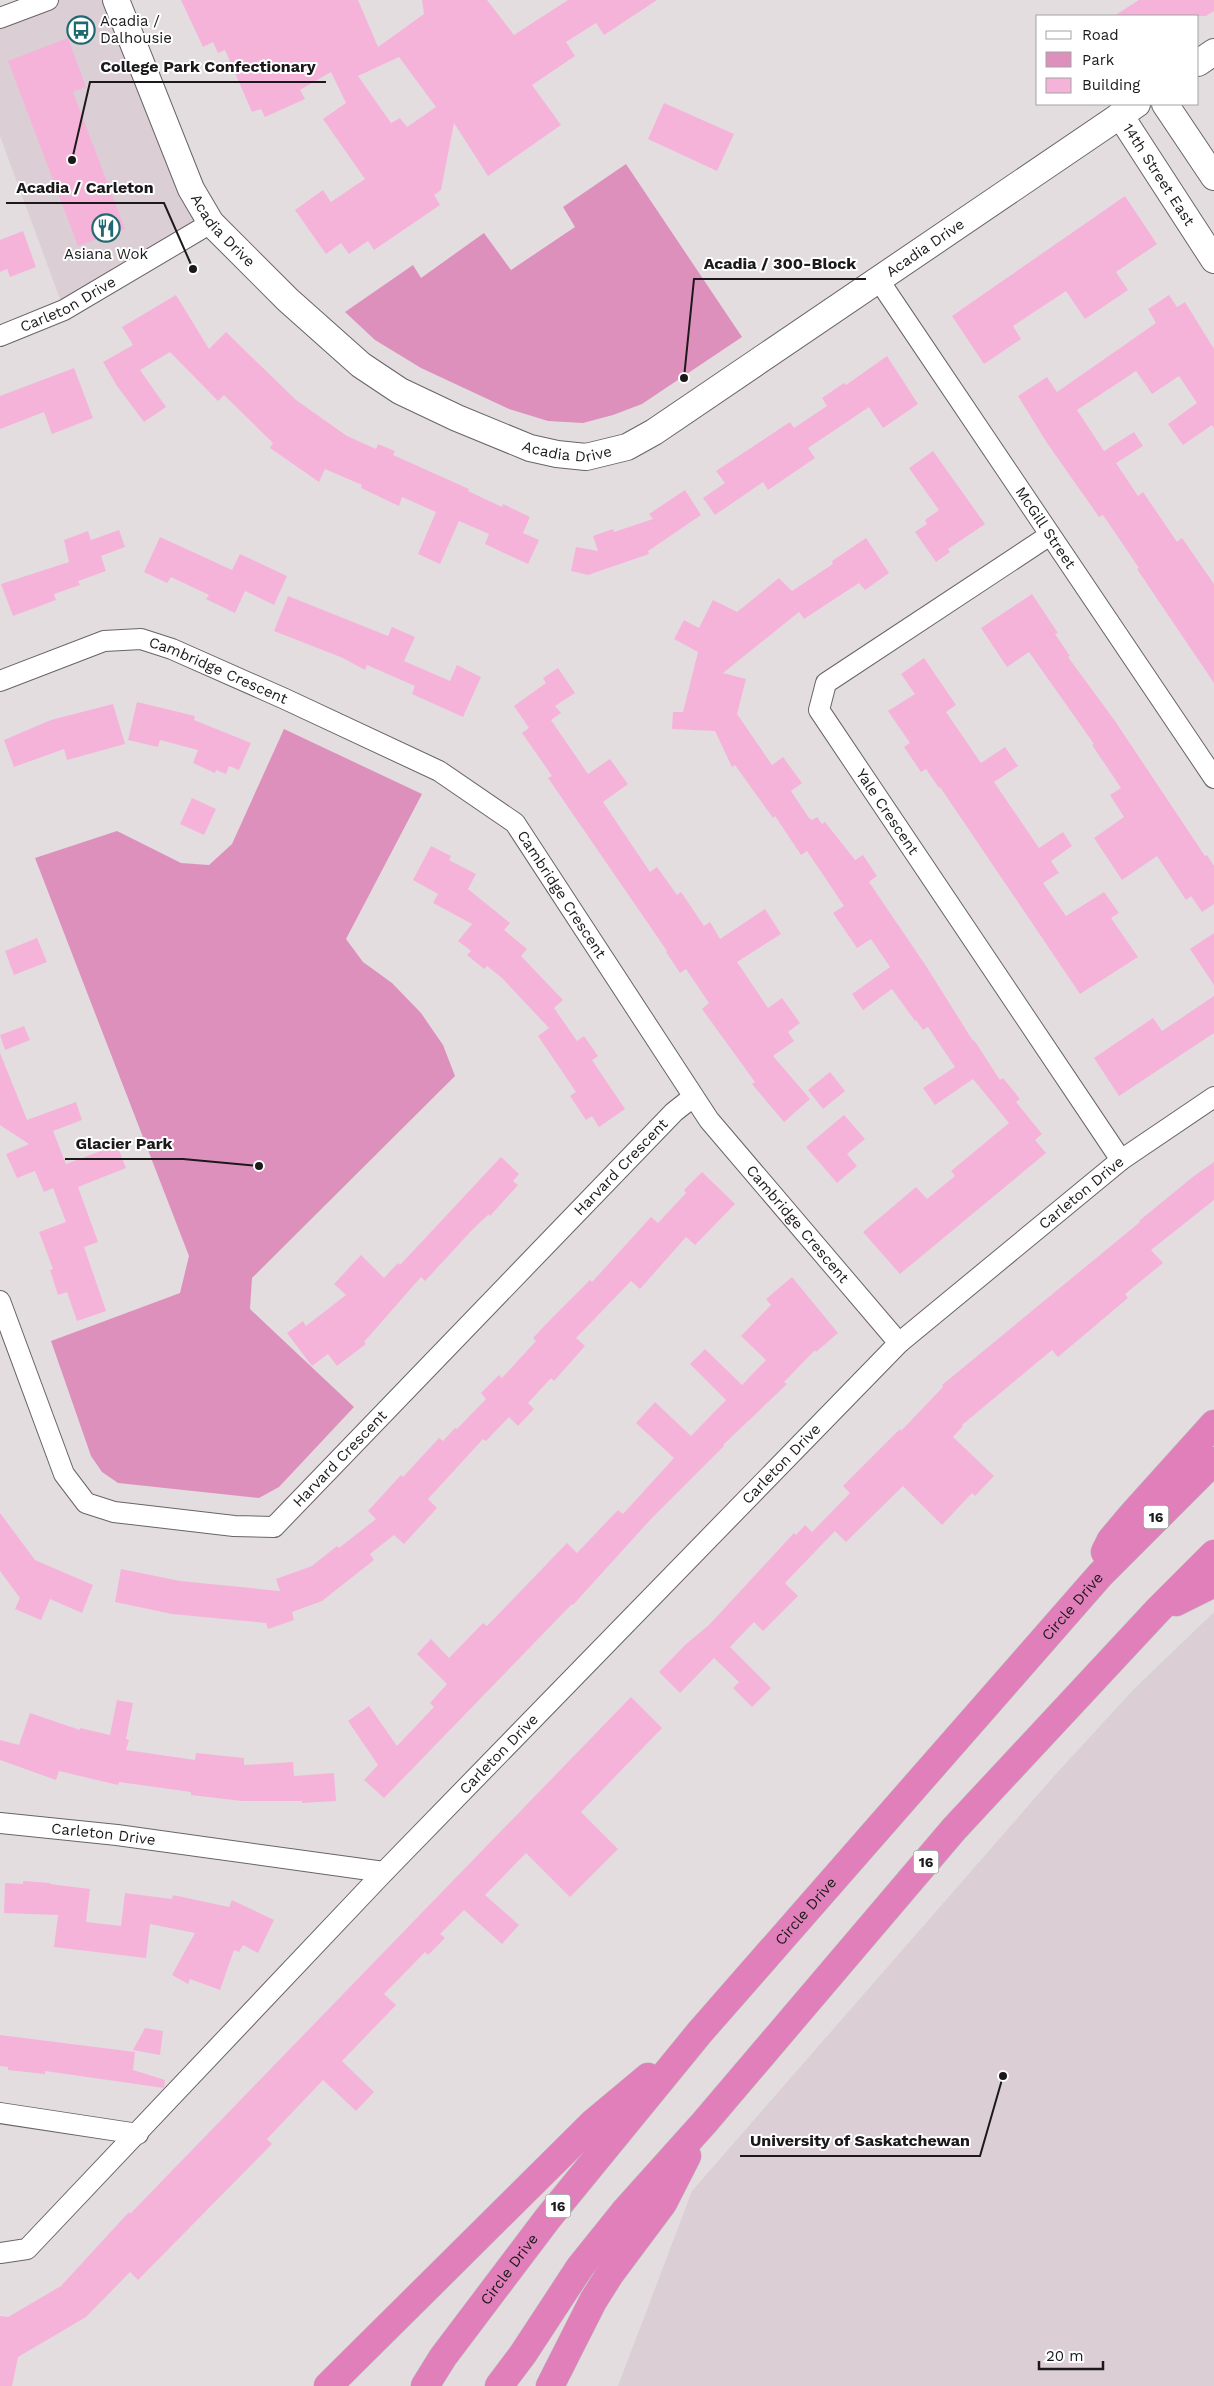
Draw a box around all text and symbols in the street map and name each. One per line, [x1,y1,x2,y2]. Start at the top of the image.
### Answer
place label: Acadia / Dalhousie [100,12,172,47]
bus stop icon: Acadia / Dalhousie [66,15,96,45]
legend [1036,15,1199,105]
text: Road [1082,26,1119,44]
callout: College Park Confectionary [90,51,326,82]
text: Park [1082,51,1115,69]
text: College Park Confectionary [100,57,317,76]
text: Building [1082,76,1140,94]
street label: 14th Street East [1119,120,1199,230]
callout: Acadia / Carleton [6,172,164,203]
text: Acadia / Carleton [16,178,154,197]
street label: Acadia Drive [187,191,259,271]
restaurant icon: Asiana Wok [91,213,121,243]
street label: Acadia Drive [883,215,968,281]
place label: Asiana Wok [64,245,148,263]
callout: Acadia / 300-Block [694,248,866,279]
text: Acadia / 300-Block [704,254,856,273]
street label: Carleton Drive [17,272,119,336]
street label: Acadia Drive [520,437,614,466]
street label: McGill Street [1012,483,1080,573]
street label: Cambridge Crescent [147,633,291,708]
street label: Yale Crescent [852,766,923,859]
street label: Cambridge Crescent [513,827,610,962]
street label: Harvard Crescent [570,1114,672,1219]
callout: Glacier Park [65,1128,183,1159]
text: Glacier Park [75,1134,173,1153]
street label: Carleton Drive [1035,1152,1128,1233]
street label: Cambridge Crescent [742,1161,853,1287]
street label: Harvard Crescent [289,1406,391,1511]
street label: Carleton Drive [738,1420,824,1508]
road number: 16 [1144,1505,1168,1528]
street label: Circle Drive [1038,1569,1107,1644]
street label: Carleton Drive [456,1710,542,1798]
street label: Carleton Drive [50,1819,157,1849]
road number: 16 [914,1850,938,1874]
street label: Circle Drive [771,1874,840,1949]
callout: University of Saskatchewan [740,2125,980,2156]
text: University of Saskatchewan [750,2131,970,2150]
road number: 16 [546,2194,570,2218]
street label: Circle Drive [477,2230,542,2308]
scale bar [1039,2338,1103,2370]
text: 20 m [1046,2347,1084,2365]

